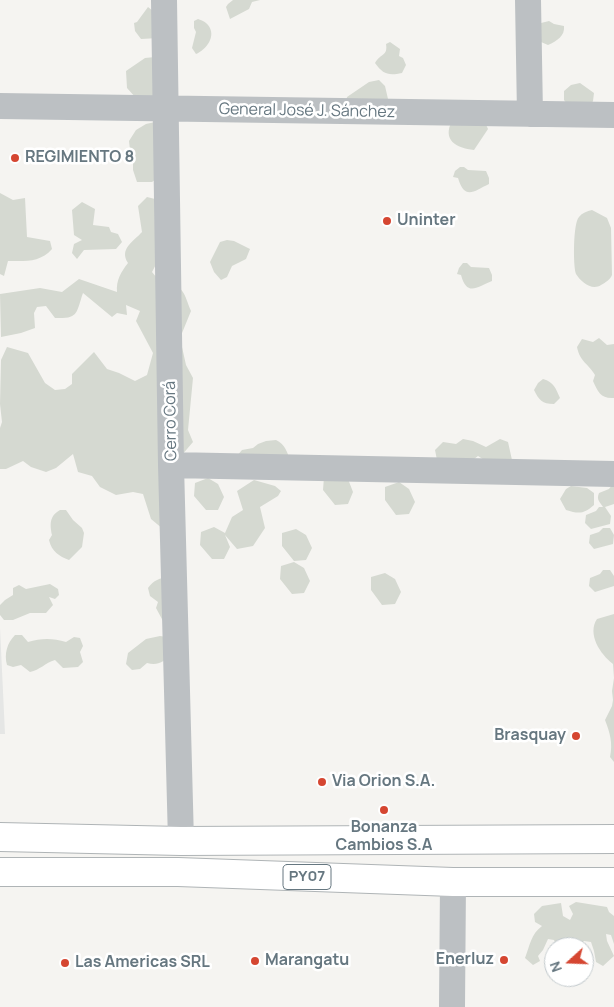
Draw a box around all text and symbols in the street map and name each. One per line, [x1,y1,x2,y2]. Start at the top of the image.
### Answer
street label: General José J. Sánchez [219,100,395,122]
place label: REGIMIENTO 8 [25,148,134,168]
marker: REGIMIENTO 8 [9,152,21,164]
place label: Uninter [397,211,456,231]
marker: Uninter [381,215,393,227]
street label: Cerro Corá [161,381,181,461]
place label: Brasquay [494,726,566,746]
marker: Brasquay [570,730,582,742]
place label: Via Orion S.A. [332,772,435,792]
marker: Via Orion S.A. [316,776,328,788]
marker: Bonanza Cambios S.A [378,804,390,816]
place label: Bonanza Cambios S.A [335,818,433,856]
road number: PY07 [283,864,331,890]
north arrow [544,937,594,987]
place label: Enerluz [436,950,494,970]
place label: Marangatu [265,951,349,971]
place label: Las Americas SRL [75,953,210,973]
marker: Enerluz [498,954,510,966]
marker: Marangatu [249,955,261,967]
marker: Las Americas SRL [59,957,71,969]
text: N [545,959,566,975]

